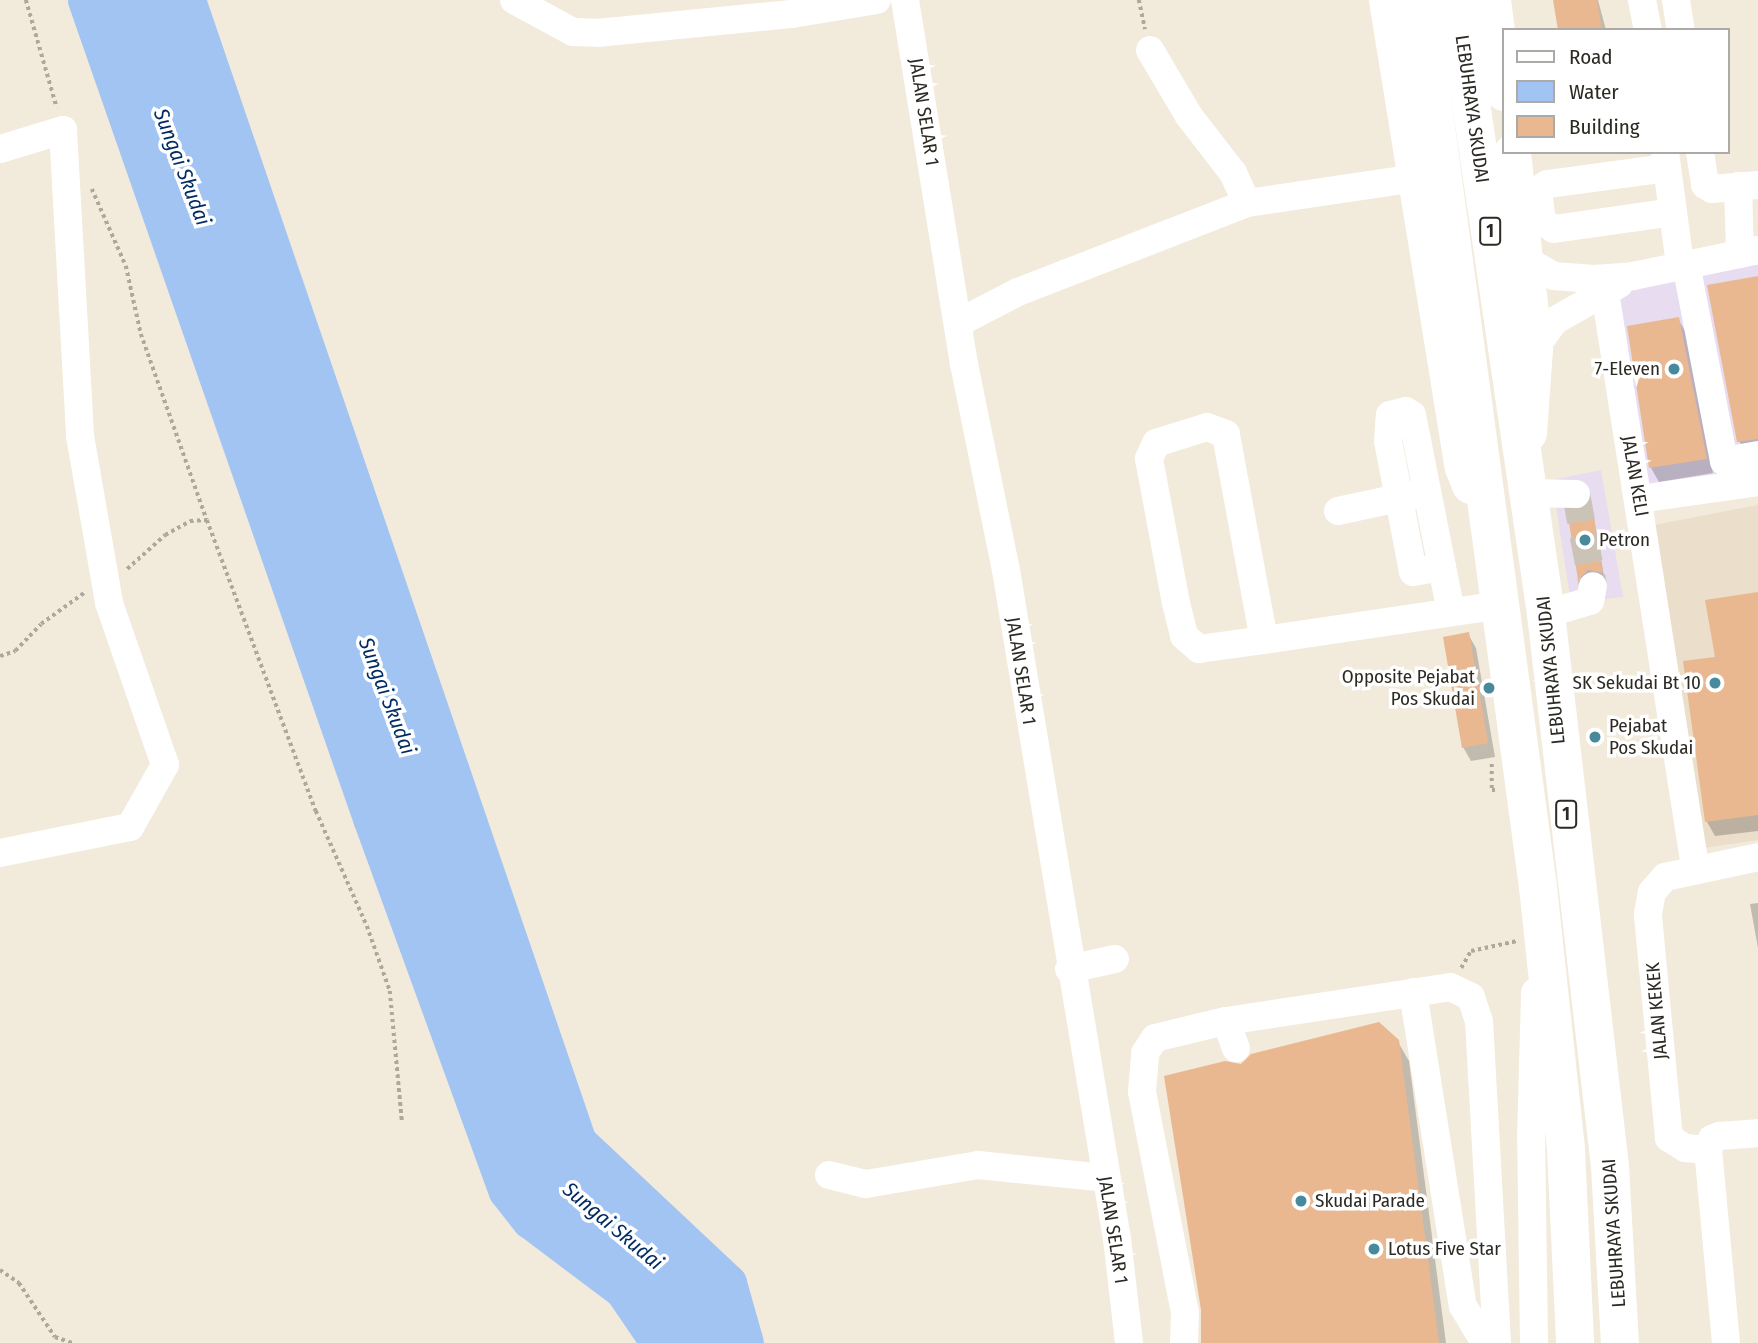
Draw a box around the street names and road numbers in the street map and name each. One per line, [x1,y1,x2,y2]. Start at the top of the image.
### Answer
street label: LEBUHRAYA SKUDAI [1450,34,1494,184]
street label: JALAN SELAR 1 [904,57,944,167]
road number: 1 [1478,216,1502,246]
street label: JALAN KELI [1617,434,1653,518]
street label: LEBUHRAYA SKUDAI [1532,595,1570,745]
street label: JALAN SELAR 1 [1001,616,1041,726]
road number: 1 [1554,800,1578,828]
street label: JALAN KEKEK [1641,961,1673,1061]
street label: LEBUHRAYA SKUDAI [1597,1158,1631,1308]
street label: JALAN SELAR 1 [1093,1175,1133,1285]

